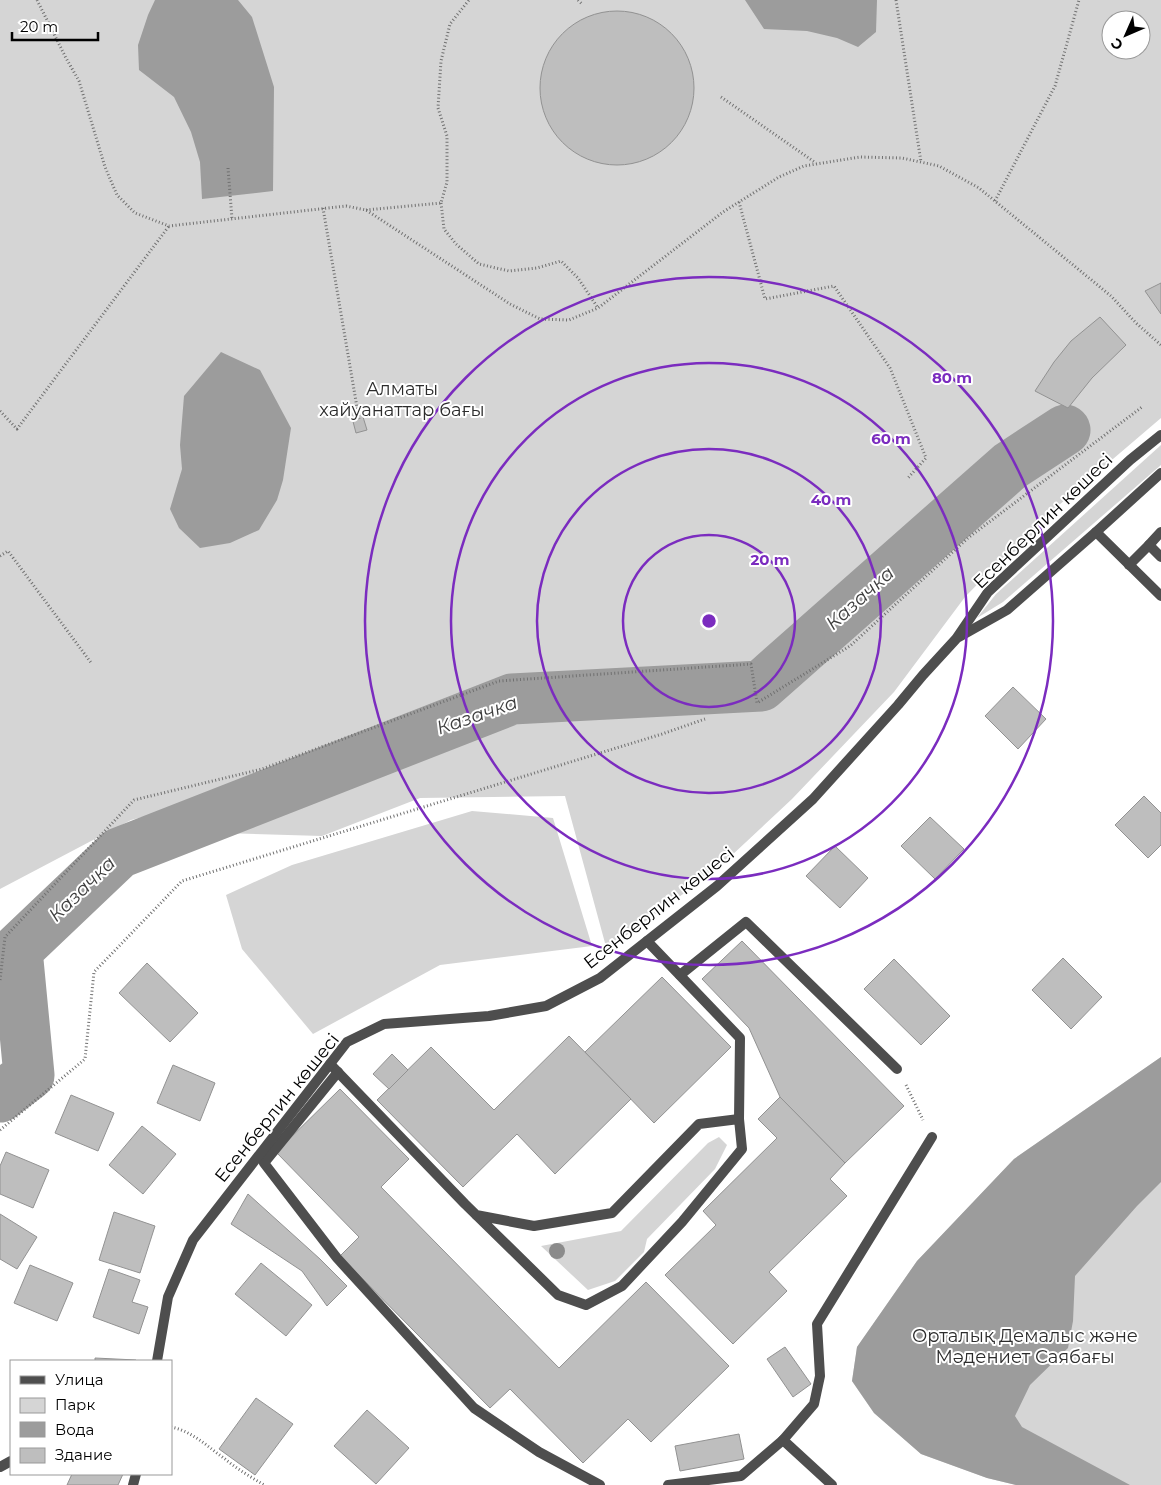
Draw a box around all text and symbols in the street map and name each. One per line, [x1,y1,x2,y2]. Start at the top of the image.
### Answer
scale bar [12,10,99,42]
north arrow [1101,10,1151,60]
text: 20 m [20,17,58,36]
text: С [1107,34,1127,54]
text: 80 m [932,368,972,387]
park label: Алматы хайуанаттар бағы [319,378,485,421]
text: 60 m [871,429,911,448]
street label: Есенберлин көшесі [969,449,1117,593]
text: 40 m [811,490,851,509]
text: 20 m [750,550,790,569]
water label: Казачка [821,561,899,635]
centre of rings [700,612,718,630]
water label: Казачка [434,690,520,740]
street label: Есенберлин көшесі [579,842,739,974]
water label: Казачка [44,852,120,926]
street label: Есенберлин көшесі [210,1029,344,1187]
park label: Орталық Демалыс және Мәдениет Саябағы [912,1325,1138,1368]
legend [10,1360,172,1475]
text: Улица [55,1370,103,1389]
text: Парк [55,1395,95,1414]
text: Вода [55,1420,94,1439]
text: Здание [55,1445,113,1464]

